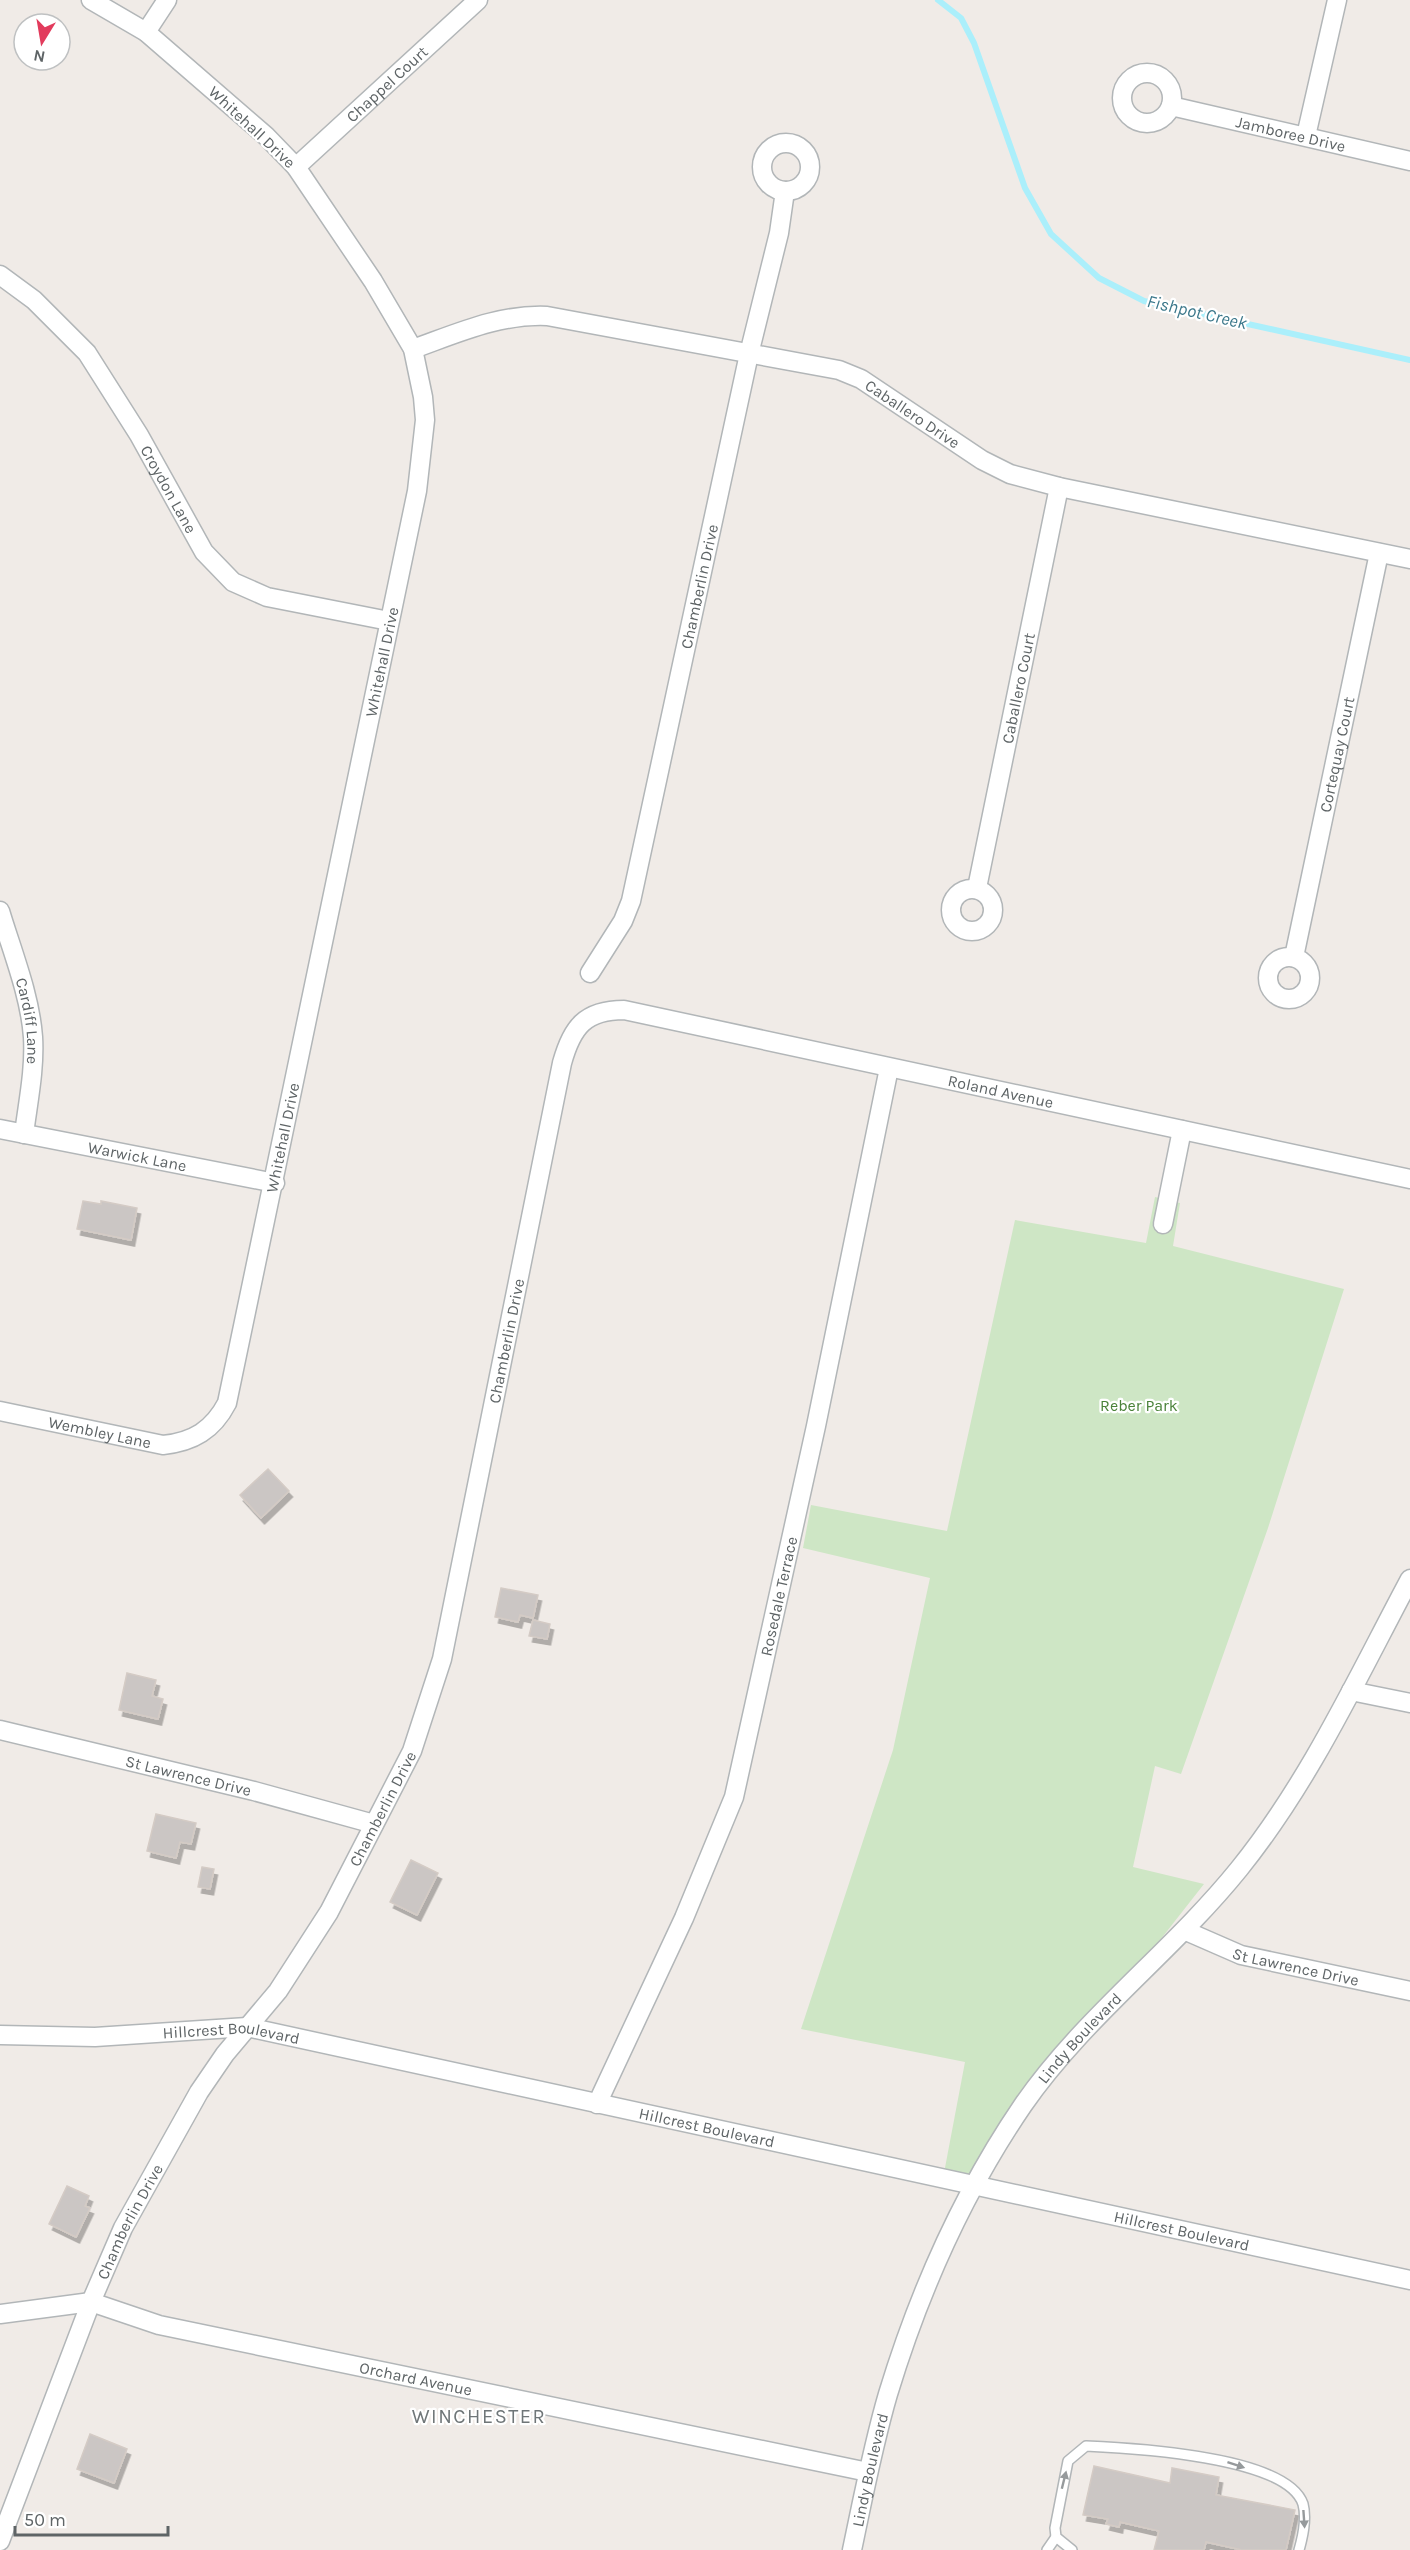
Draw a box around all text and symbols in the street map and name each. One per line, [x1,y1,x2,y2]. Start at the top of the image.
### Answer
north arrow [12,12,72,72]
street label: Chappel Court [342,42,431,126]
text: N [32,46,47,67]
street label: Whitehall Drive [205,82,299,172]
street label: Jamboree Drive [1234,112,1348,155]
water label: Fishpot Creek [1145,290,1250,334]
street label: Caballero Drive [862,375,964,452]
street label: Croydon Lane [137,442,201,536]
street label: Chamberlin Drive [676,522,722,650]
street label: Whitehall Drive [361,605,402,718]
street label: Caballero Court [997,631,1038,745]
street label: Cortequay Court [1315,695,1358,814]
street label: Cardiff Lane [12,975,43,1065]
street label: Roland Avenue [946,1070,1055,1112]
street label: Whitehall Drive [262,1081,303,1194]
street label: Warwick Lane [86,1137,188,1175]
street label: Chamberlin Drive [484,1277,528,1405]
park label: Reber Park [1100,1396,1178,1415]
street label: Wembley Lane [47,1412,153,1452]
street label: Rosedale Terrace [756,1535,801,1658]
street label: Chamberlin Drive [345,1748,420,1869]
street label: St Lawrence Drive [124,1751,253,1800]
street label: St Lawrence Drive [1230,1943,1361,1989]
street label: Lindy Boulevard [1033,1989,1125,2087]
street label: Hillcrest Boulevard [162,2018,302,2048]
street label: Hillcrest Boulevard [637,2103,776,2151]
street label: Chamberlin Drive [93,2160,166,2282]
street label: Hillcrest Boulevard [1112,2206,1251,2254]
street label: Orchard Avenue [358,2357,474,2399]
district label: WINCHESTER [412,2405,546,2428]
street label: Lindy Boulevard [848,2411,892,2528]
one-way arrow [1227,2460,1245,2470]
one-way arrow [1059,2471,1069,2489]
scale bar [15,2499,168,2537]
text: 50 m [24,2509,66,2531]
one-way arrow [1299,2510,1308,2529]

